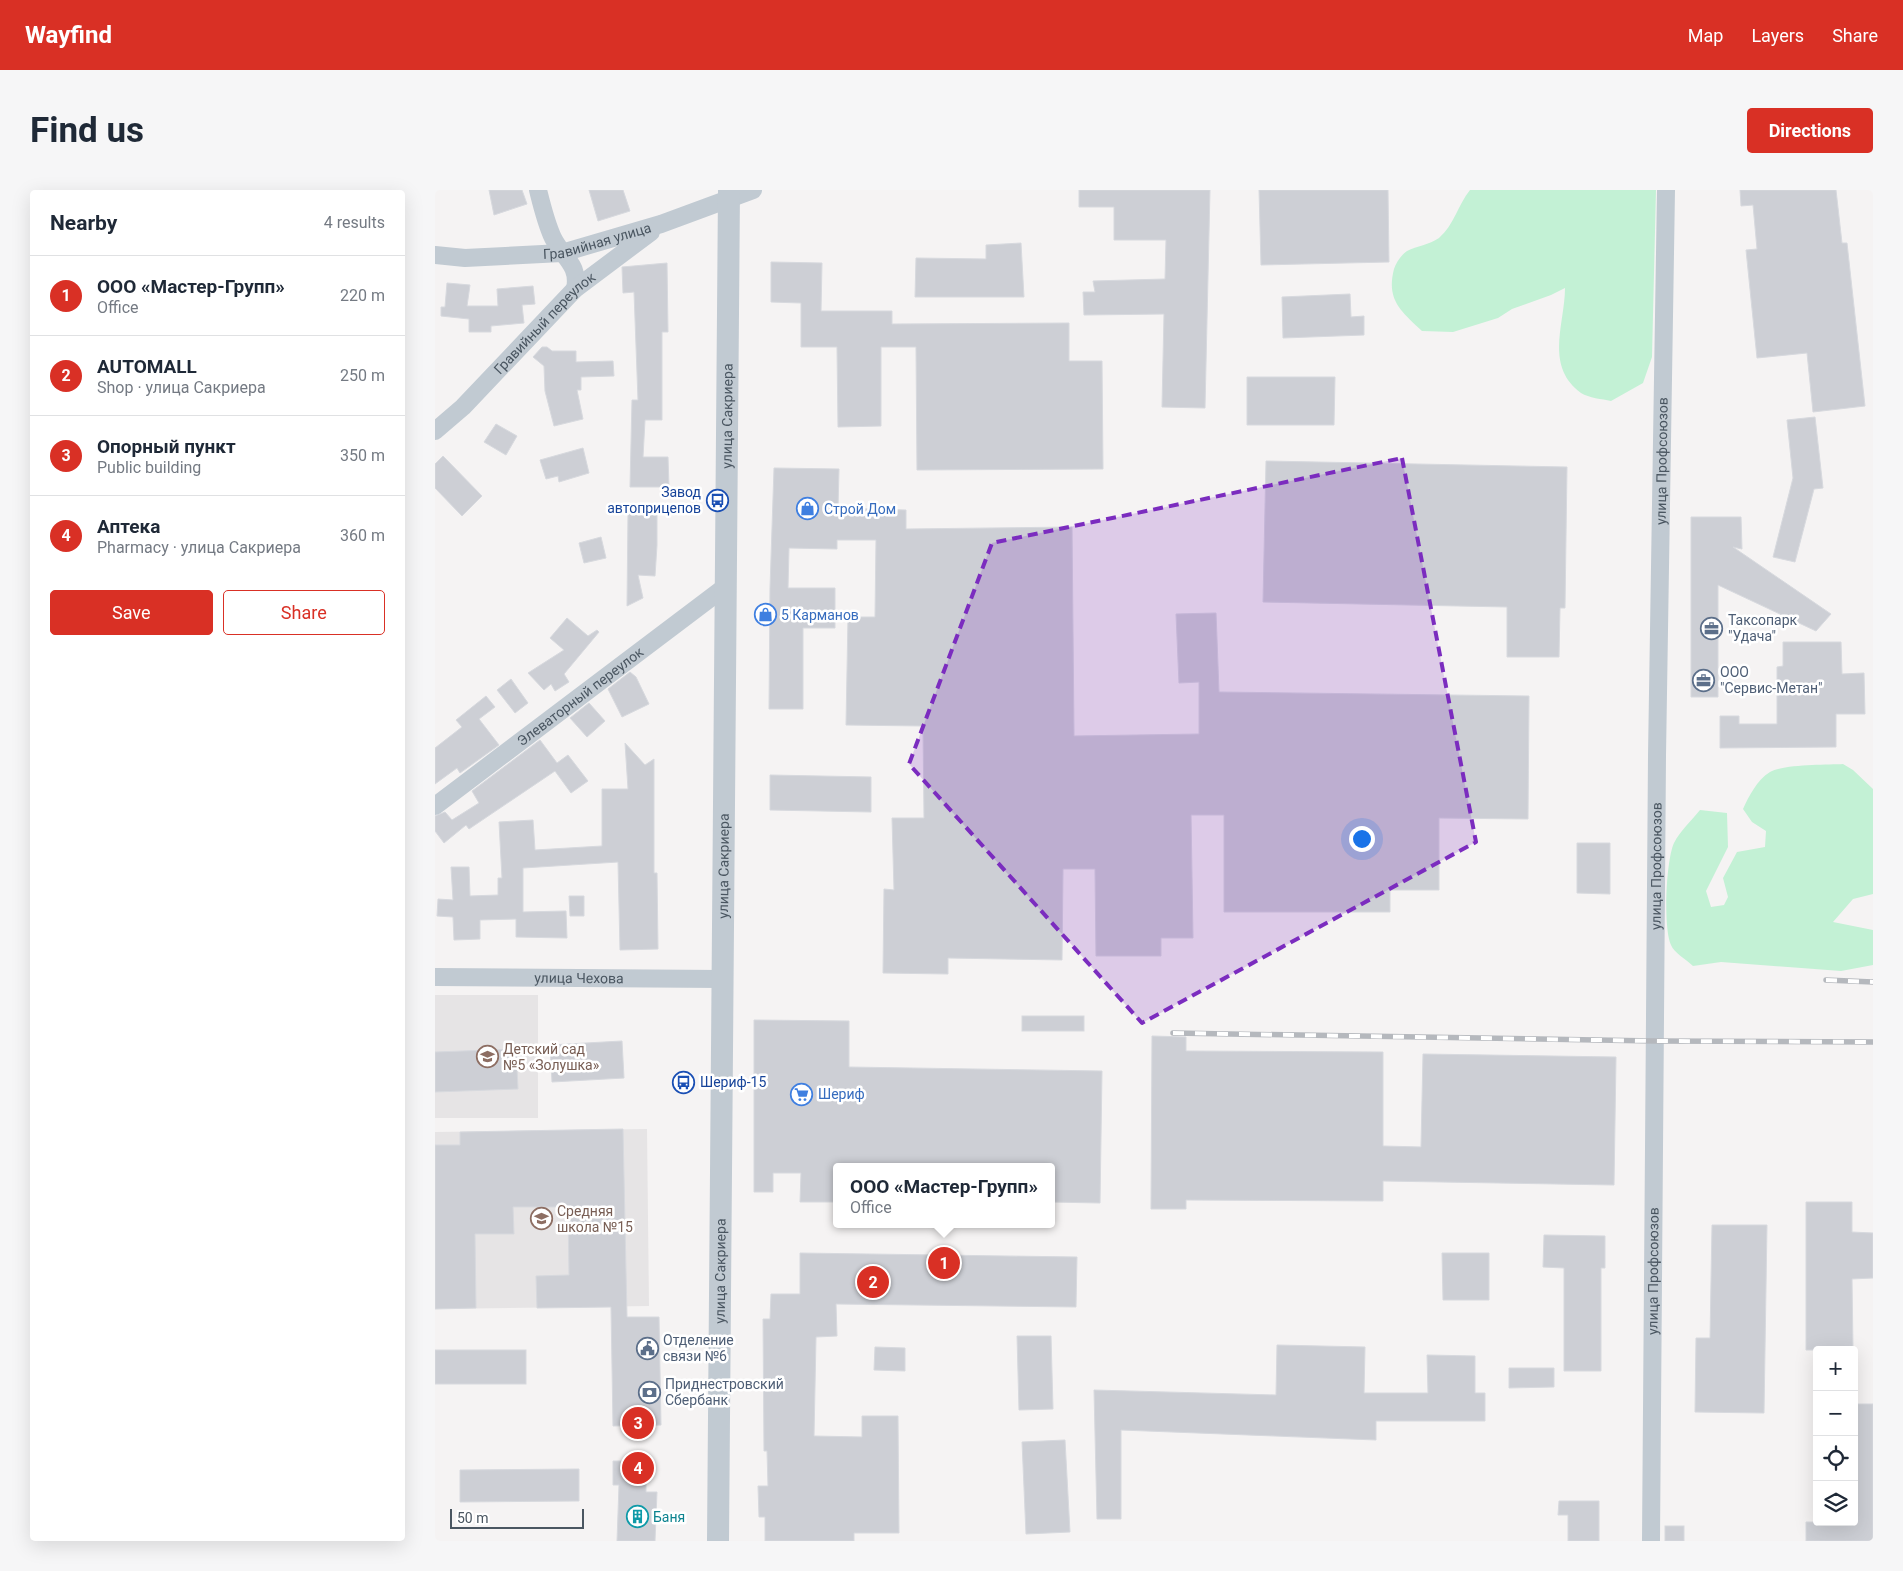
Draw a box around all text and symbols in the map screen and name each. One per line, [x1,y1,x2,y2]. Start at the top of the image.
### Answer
text: Wayfind [25,21,112,49]
text: Map [1688,25,1723,46]
text: Layers [1751,25,1804,46]
text: Share [1832,25,1878,46]
button: Directions [1747,108,1873,153]
text: Find us [30,110,144,151]
text: Nearby [50,211,117,235]
text: 4 results [324,213,385,232]
street label: Гравийная улица [543,219,653,262]
street label: Гравийный переулок [491,268,599,377]
text: ООО «Мастер-Групп» [97,275,285,298]
text: 1 [61,286,71,305]
text: 220 m [340,286,385,305]
text: Office [97,298,139,317]
text: AUTOMALL [97,355,197,378]
street label: улица Сакриера [719,363,736,469]
text: 2 [61,366,71,385]
text: 250 m [340,366,385,385]
text: Shop · улица Сакриера [97,378,266,397]
street label: улица Профсоюзов [1653,397,1671,525]
text: Опорный пункт [97,435,236,458]
text: 3 [61,446,71,465]
text: 350 m [340,446,385,465]
text: Public building [97,458,201,477]
place label: Завод автоприцепов [607,484,702,516]
bus stop icon: Завод автоприцепов [705,488,729,512]
shop icon: Строй Дом [796,497,820,521]
place label: Строй Дом [824,501,896,517]
text: Аптека [97,515,160,538]
text: 4 [61,526,71,545]
text: 360 m [340,526,385,545]
text: Pharmacy · улица Сакриера [97,538,301,557]
button: Save [50,590,213,635]
button: Share [223,590,385,635]
shop icon: 5 Карманов [753,603,777,627]
place label: 5 Карманов [781,607,859,623]
place label: Таксопарк "Удача" [1728,612,1798,644]
office icon: Таксопарк "Удача" [1700,616,1724,640]
street label: Элеваторный переулок [514,643,647,749]
place label: ООО "Сервис-Метан" [1720,664,1823,696]
office icon: ООО "Сервис-Метан" [1692,668,1716,692]
street label: улица Профсоюзов [1648,802,1665,930]
street label: улица Сакриера [715,813,732,919]
your location [1349,826,1375,852]
street label: улица Чехова [534,970,624,986]
place label: Детский сад №5 «Золушка» [503,1041,600,1073]
school or university icon: Детский сад №5 «Золушка» [475,1045,499,1069]
bus stop icon: Шериф-15 [672,1070,696,1094]
place label: Шериф-15 [700,1074,766,1090]
supermarket icon: Шериф [790,1082,814,1106]
place label: Шериф [818,1086,865,1102]
popup [833,1163,1055,1228]
text: ООО «Мастер-Групп» [850,1175,1038,1198]
text: Office [850,1198,892,1217]
place label: Средняя школа №15 [557,1203,633,1235]
school or university icon: Средняя школа №15 [529,1207,553,1231]
street label: улица Профсоюзов [1645,1207,1662,1335]
street label: улица Сакриера [712,1218,729,1324]
pin: 1 [928,1244,960,1282]
pin: 2 [857,1263,889,1301]
place label: Отделение связи №6 [663,1332,734,1364]
public building icon: Отделение связи №6 [635,1336,659,1360]
map controls [1813,1346,1858,1526]
button: + [1813,1346,1858,1391]
place label: Приднестровский Сбербанк [665,1376,784,1408]
bank icon: Приднестровский Сбербанк [637,1380,661,1404]
button: − [1813,1391,1858,1436]
pin: 3 [622,1404,654,1442]
button: locate [1813,1436,1858,1481]
pin: 4 [622,1449,654,1487]
button: layers [1813,1481,1858,1526]
building icon: Баня [625,1505,649,1529]
scale bar [450,1506,584,1529]
place label: Баня [653,1509,685,1525]
text: 50 m [457,1510,489,1526]

